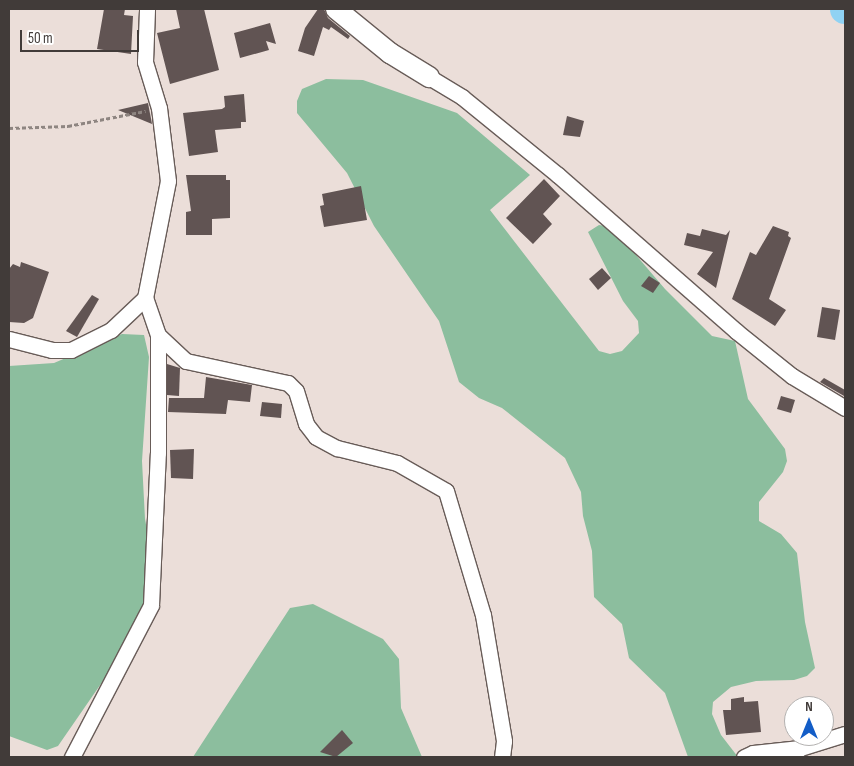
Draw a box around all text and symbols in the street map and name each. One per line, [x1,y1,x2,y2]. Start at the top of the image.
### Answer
scale bar [22,20,141,52]
text: 50 m [28,29,53,48]
north arrow [784,696,834,746]
text: N [805,698,813,715]

